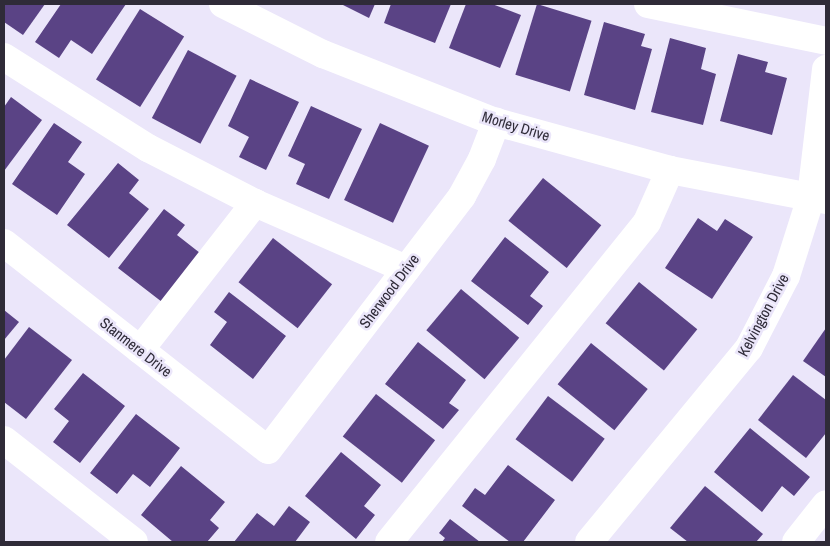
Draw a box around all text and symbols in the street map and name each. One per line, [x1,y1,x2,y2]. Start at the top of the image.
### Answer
street label: Morley Drive [480,107,552,145]
street label: Sherwood Drive [355,250,423,332]
street label: Kelvington Drive [734,271,792,359]
street label: Stanmere Drive [97,313,175,381]

